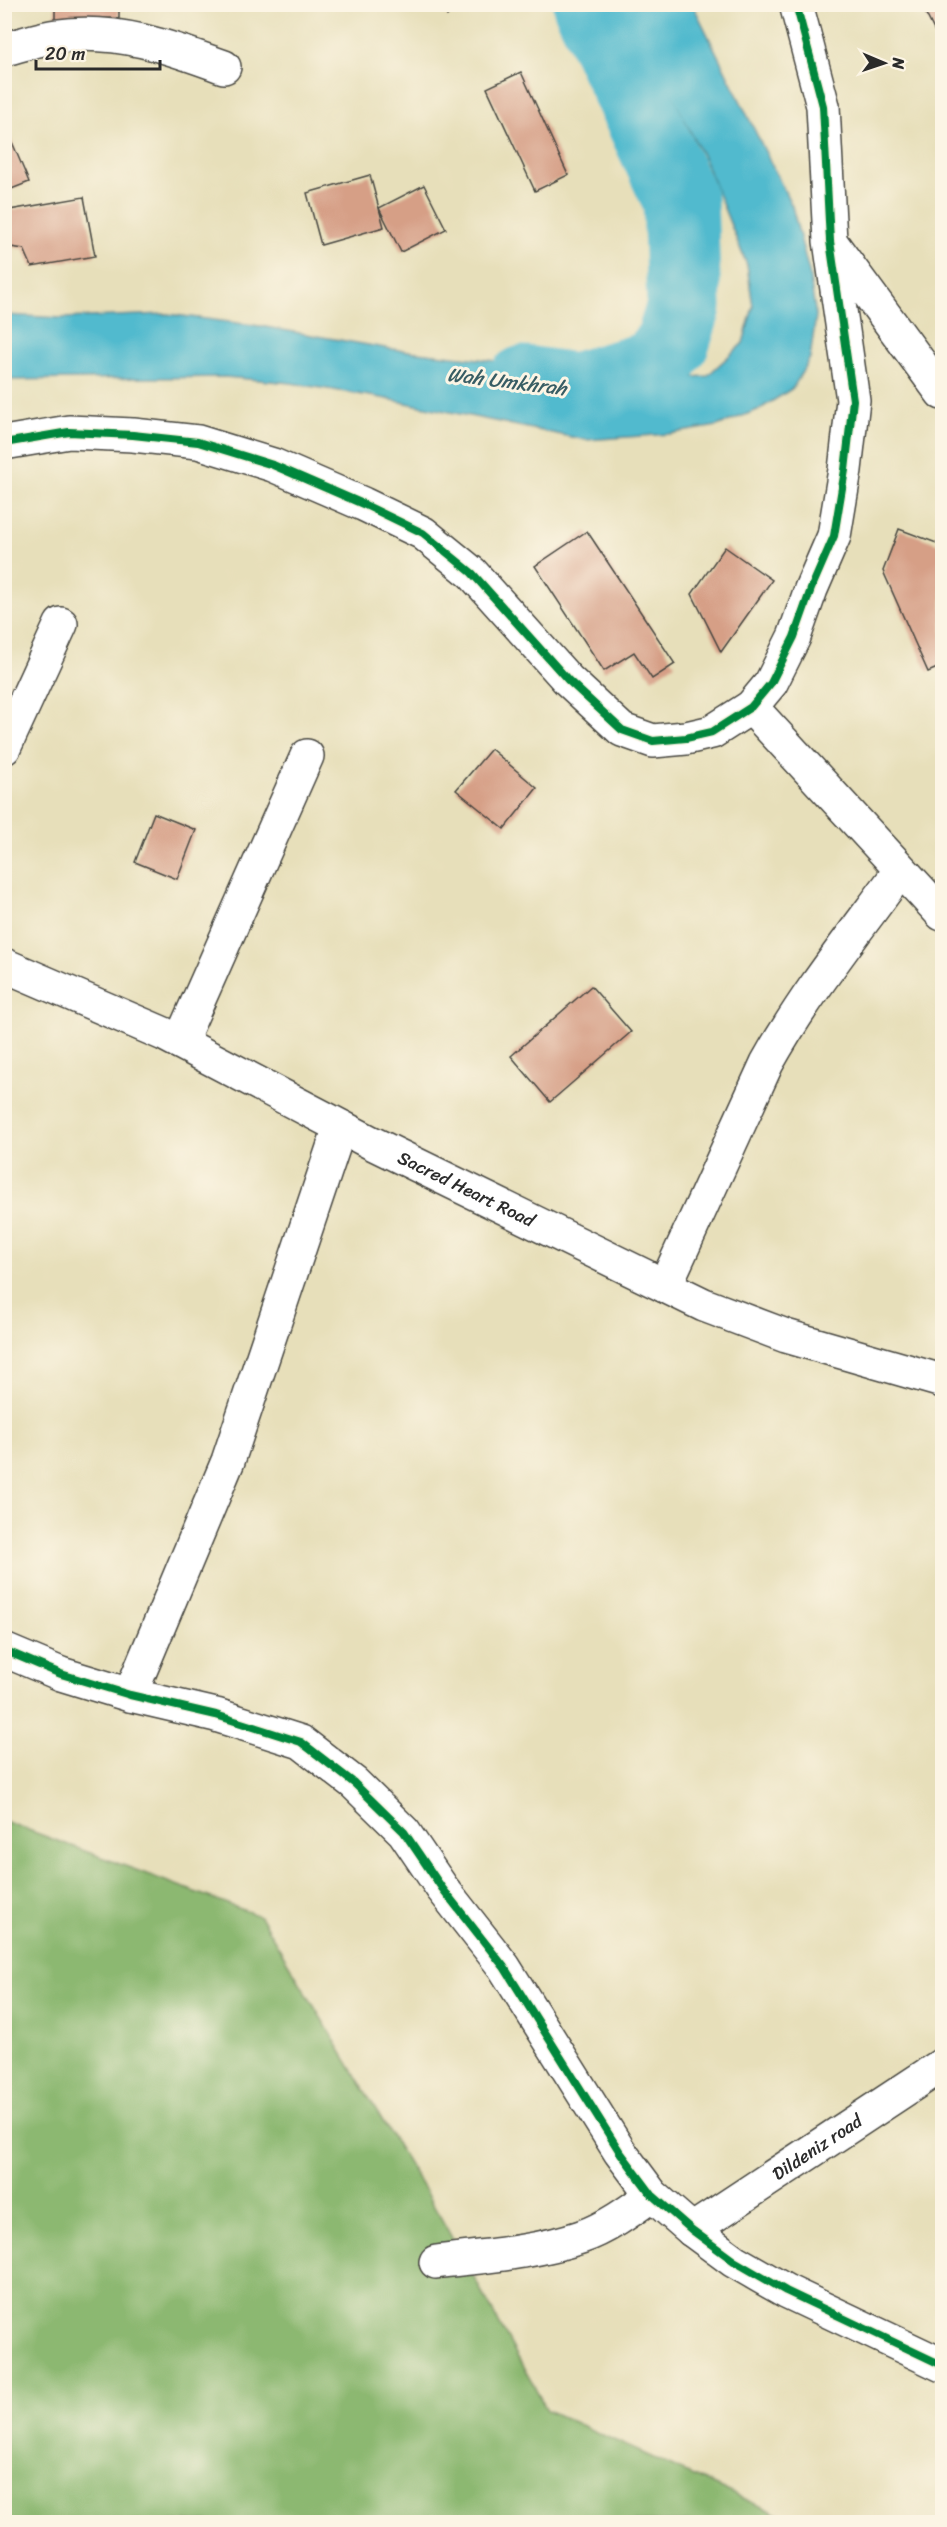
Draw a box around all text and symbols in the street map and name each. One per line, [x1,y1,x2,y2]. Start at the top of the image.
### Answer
scale bar [36,33,160,71]
north arrow [854,33,914,93]
text: 20 m [45,38,85,70]
text: N [884,56,913,70]
water label: Wah Umkhrah [445,357,570,406]
street label: Sacred Heart Road [392,1142,542,1237]
street label: Dildeniz road [766,2105,870,2189]

